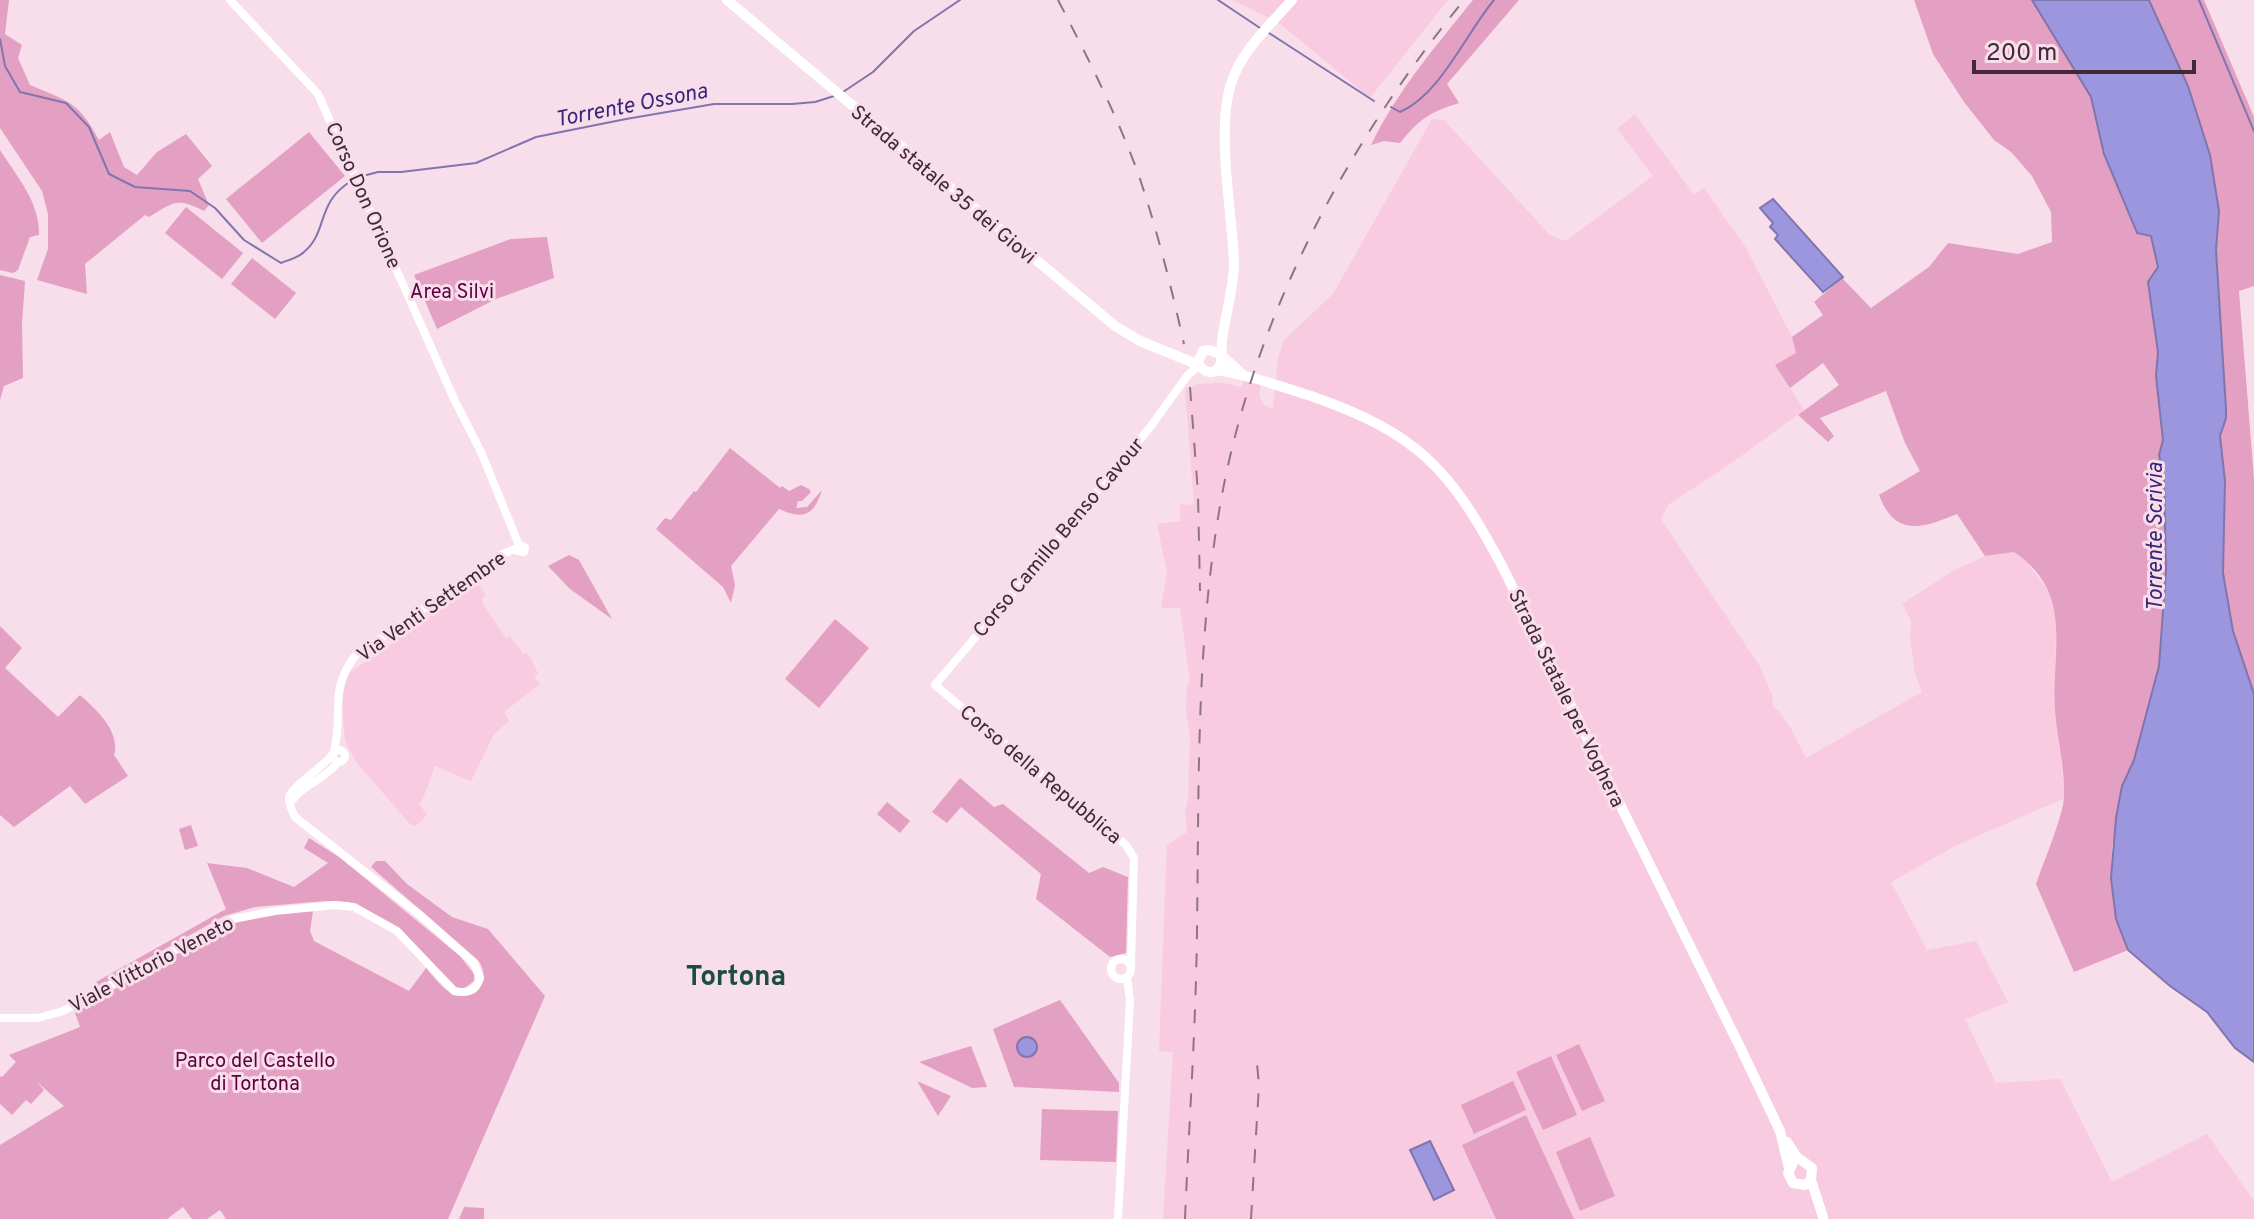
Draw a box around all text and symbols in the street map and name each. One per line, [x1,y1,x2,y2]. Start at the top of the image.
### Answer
scale bar [1974,24,2194,74]
text: 200 m [1986,39,2057,69]
water label: Torrente Ossona [553,78,710,134]
street label: Strada statale 35 dei Giovi [844,100,1041,271]
street label: Corso Don Orione [318,118,406,273]
park label: Area Silvi [410,280,494,306]
street label: Corso Camillo Benso Cavour [968,433,1151,644]
water label: Torrente Scrivia [2143,462,2170,612]
street label: Via Venti Settembre [352,546,512,669]
street label: Strada Statale per Voghera [1501,585,1629,812]
street label: Corso della Repubblica [953,700,1126,851]
street label: Viale Vittorio Veneto [65,911,239,1020]
district label: Tortona [686,960,786,996]
park label: Parco del Castello di Tortona [175,1049,335,1098]

